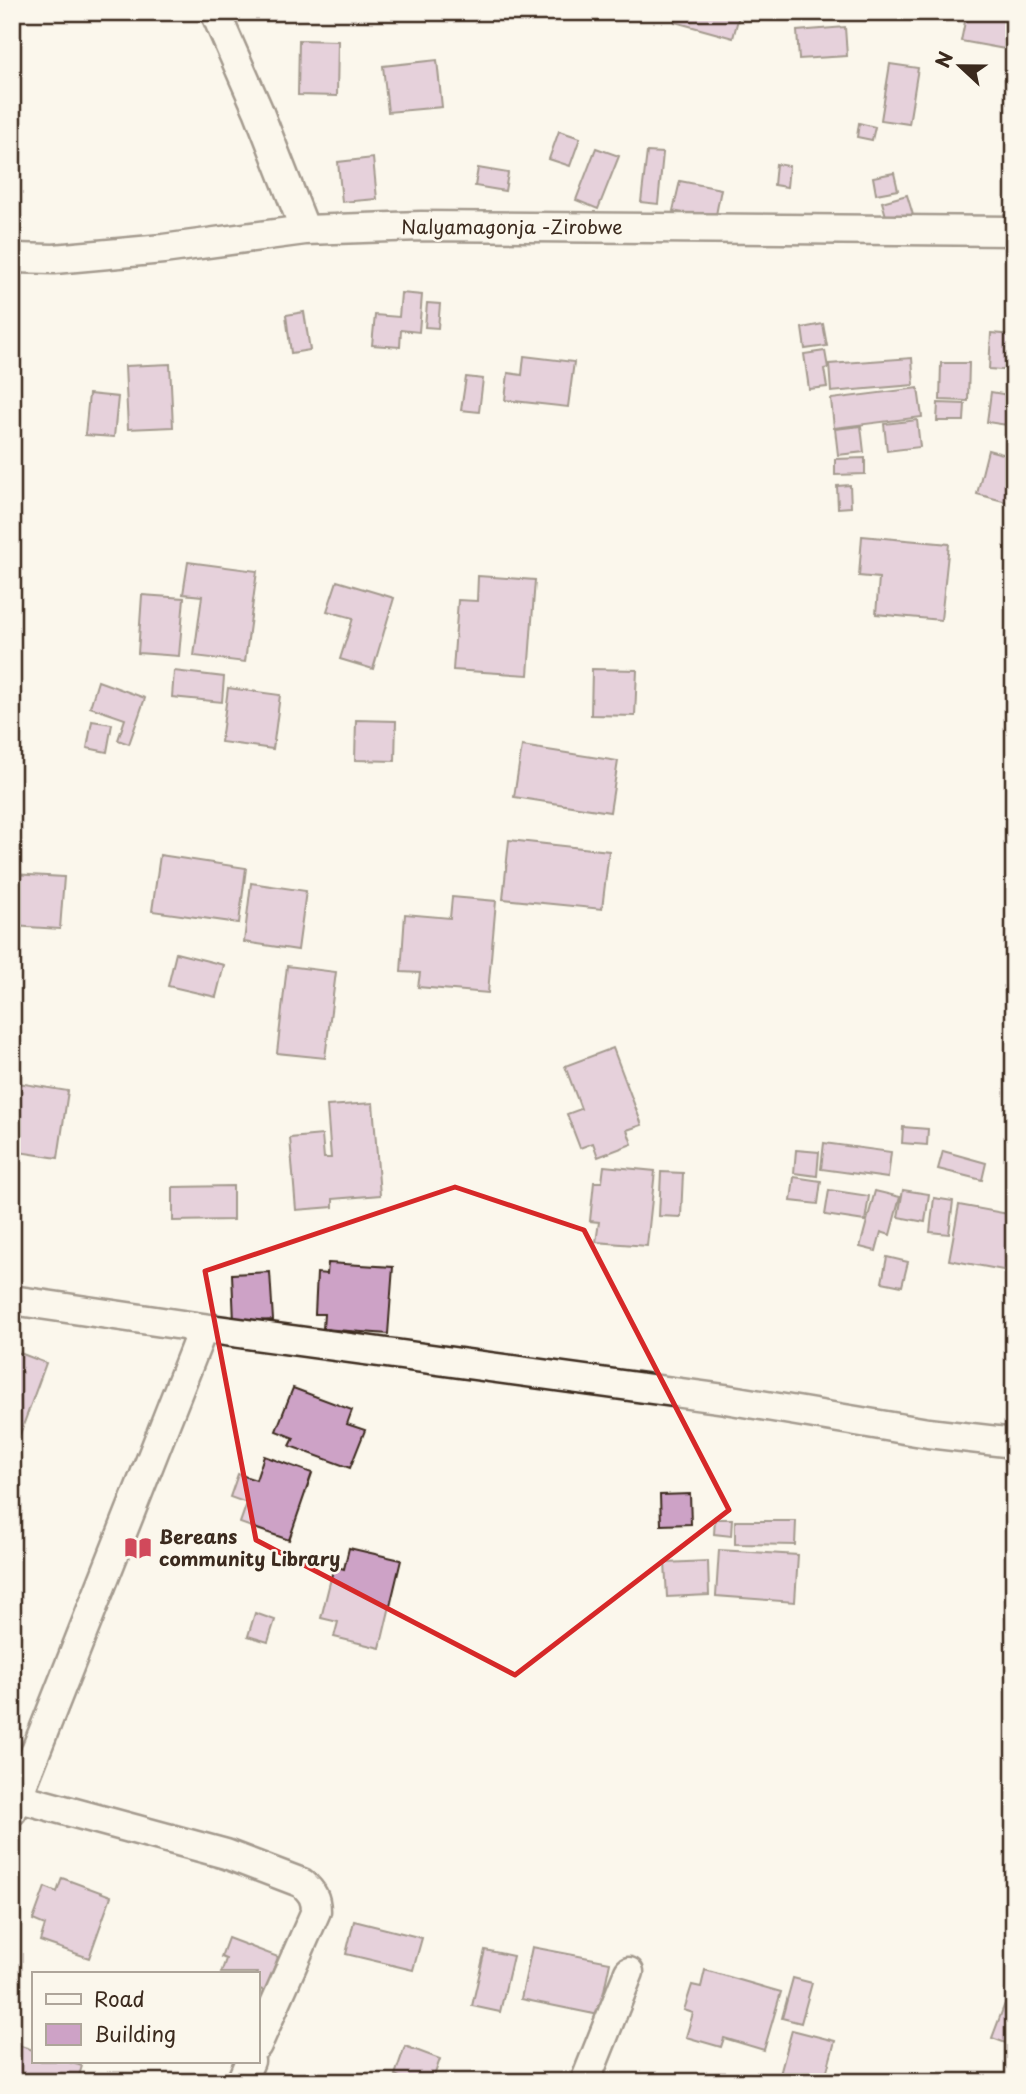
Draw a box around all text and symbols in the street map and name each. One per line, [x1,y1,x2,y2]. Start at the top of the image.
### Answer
north arrow [925,32,995,102]
text: N [928,47,959,71]
street label: Nalyamagonja -Zirobwe [401,212,623,240]
place label: Bereans community Library [159,1522,340,1572]
library icon: Bereans community Library [123,1533,153,1563]
legend [32,1972,259,2062]
text: Road [94,1982,145,2014]
text: Building [94,2017,176,2049]

